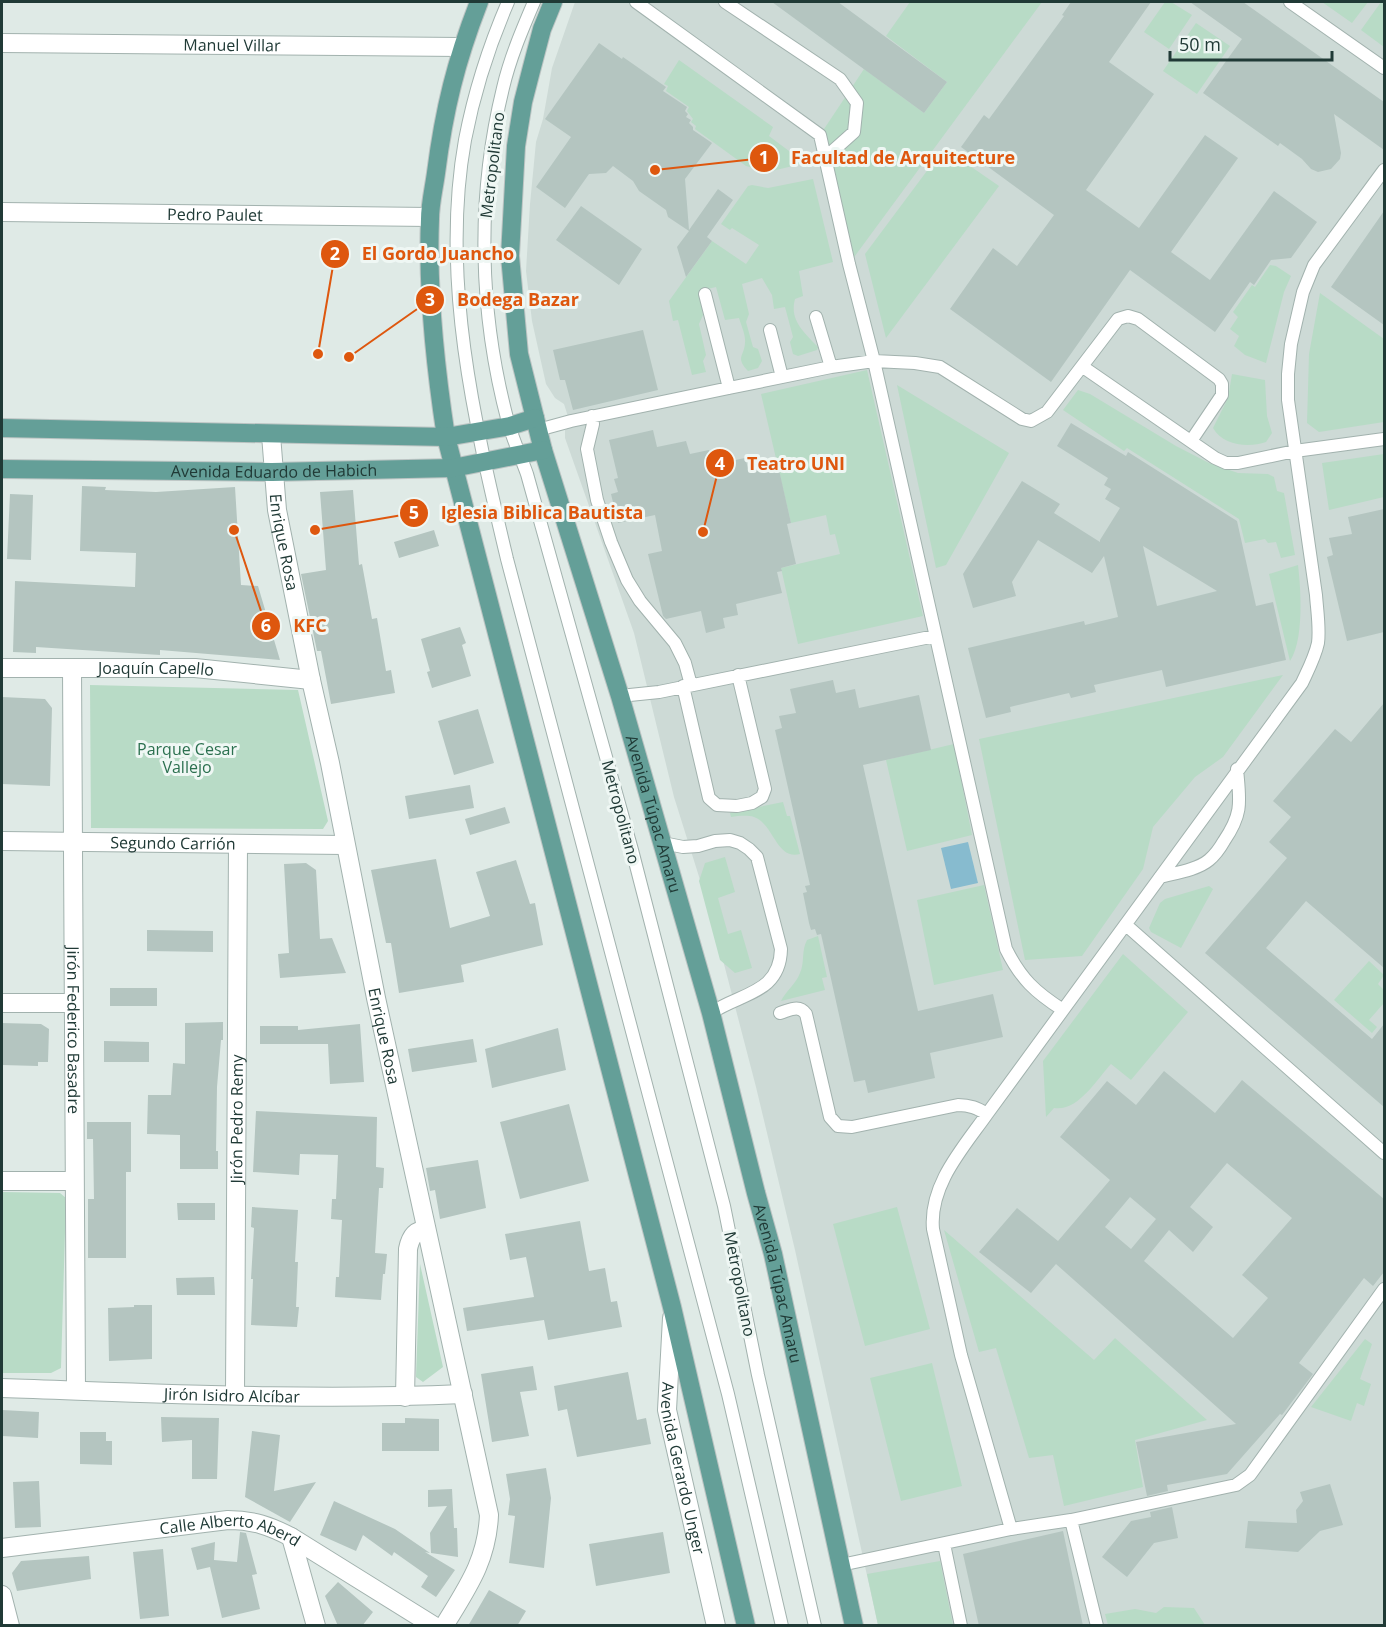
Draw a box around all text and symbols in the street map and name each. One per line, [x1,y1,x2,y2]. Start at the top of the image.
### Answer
scale bar [1170,24,1332,62]
text: 50 m [1179,32,1221,56]
street label: Manuel Villar [183,34,281,56]
street label: Metropolitano [475,111,509,219]
callout: Facultad de Arquitecture [749,140,1028,176]
text: 1 [759,145,769,169]
text: Facultad de Arquitecture [791,145,1015,169]
street label: Pedro Paulet [167,203,263,226]
callout: El Gordo Juancho [320,236,526,272]
text: 2 [330,241,340,265]
text: El Gordo Juancho [362,241,514,265]
callout: Bodega Bazar [415,282,591,318]
text: 3 [425,287,435,311]
text: Bodega Bazar [457,287,579,311]
callout: Teatro UNI [705,445,857,481]
text: 4 [715,451,725,475]
text: Teatro UNI [747,451,845,475]
street label: Avenida Eduardo de Habich [171,459,377,483]
street label: Enrique Rosa [265,493,304,592]
callout: Iglesia Biblica Bautista [399,495,656,531]
text: 5 [409,500,419,524]
text: Iglesia Biblica Bautista [441,500,643,524]
callout: KFC [251,608,338,644]
text: 6 [261,613,271,637]
text: KFC [293,613,327,637]
street label: Joaquín Capello [96,657,215,681]
street label: Avenida Túpac Amaru [621,732,687,895]
park label: Parque Cesar Vallejo [137,738,237,778]
street label: Metropolitano [597,758,645,866]
street label: Segundo Carrión [110,831,236,855]
street label: Jirón Federico Basadre [62,944,85,1114]
street label: Enrique Rosa [363,986,405,1086]
street label: Jirón Pedro Remy [225,1054,248,1186]
street label: Avenida Túpac Amaru [749,1201,807,1365]
street label: Metropolitano [719,1229,761,1339]
street label: Avenida Gerardo Unger [656,1381,711,1557]
street label: Jirón Isidro Alcíbar [162,1383,300,1408]
street label: Calle Alberto Aberd [158,1509,305,1551]

